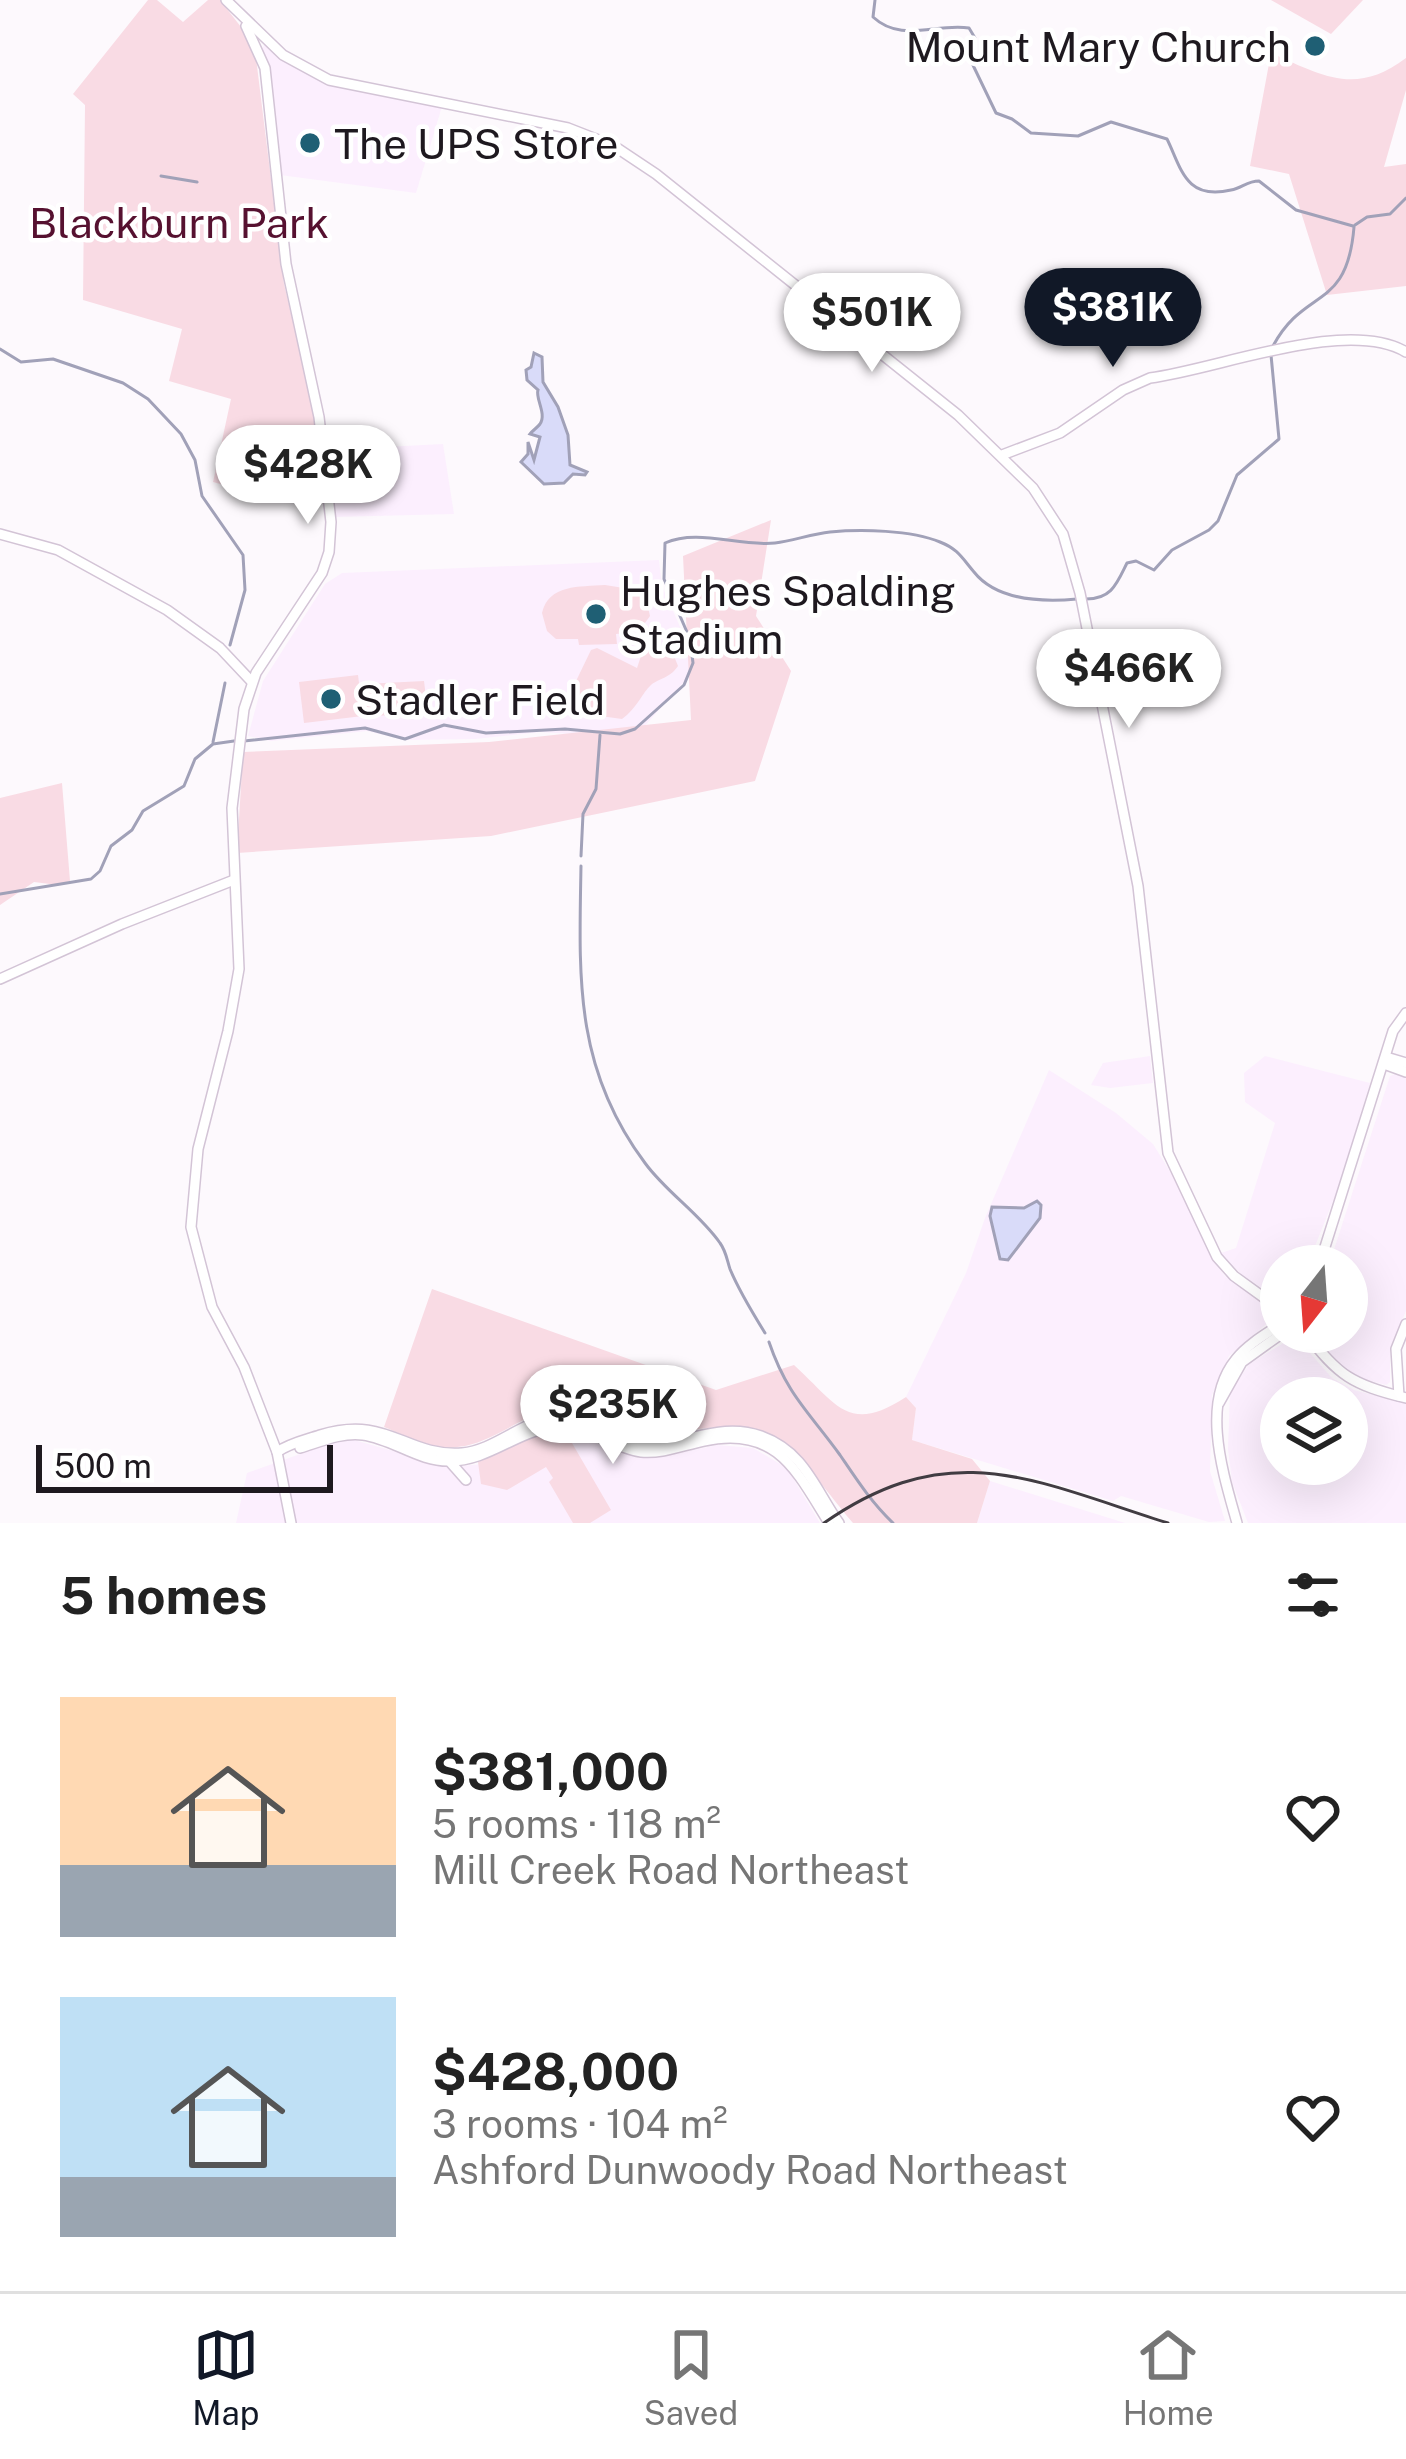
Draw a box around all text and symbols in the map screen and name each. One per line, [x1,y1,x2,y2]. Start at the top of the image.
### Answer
place label: Mount Mary Church [905,22,1291,71]
marker: Mount Mary Church [1302,33,1328,59]
place label: The UPS Store [334,119,619,168]
marker: The UPS Store [297,130,323,156]
park label: Blackburn Park [29,198,329,247]
pin: $381K [1029,268,1197,370]
pin: $501K [788,273,956,375]
text: $381K [1051,284,1175,330]
text: $501K [811,289,933,335]
pin: $428K [224,425,392,527]
text: $428K [242,441,374,487]
place label: Hughes Spalding Stadium [620,566,956,663]
marker: Hughes Spalding Stadium [583,601,609,627]
pin: $466K [1045,629,1213,731]
text: $466K [1063,645,1195,691]
place label: Stadler Field [355,675,605,724]
marker: Stadler Field [318,686,344,712]
north arrow [1260,1245,1368,1353]
map controls [1260,1245,1368,1485]
pin: $235K [529,1365,697,1467]
button: layers [1260,1377,1368,1485]
text: $235K [547,1381,679,1427]
scale bar [36,1439,333,1492]
text: 500 m [54,1447,152,1485]
icon: filters [1280,1562,1346,1628]
text: 5 homes [60,1566,267,1625]
text: $381,000 [432,1742,669,1801]
icon: home [156,1745,300,1889]
icon: heart [1280,1784,1346,1850]
text: 5 rooms · 118 m² [432,1801,721,1847]
text: Mill Creek Road Northeast [432,1847,909,1893]
text: $428,000 [432,2042,679,2101]
icon: home [156,2045,300,2189]
icon: heart [1280,2084,1346,2150]
text: 3 rooms · 104 m² [432,2101,728,2147]
text: Ashford Dunwoody Road Northeast [432,2147,1068,2193]
tab: Map [192,2322,259,2432]
tab: Saved [644,2322,738,2432]
tab: Home [1123,2322,1214,2432]

